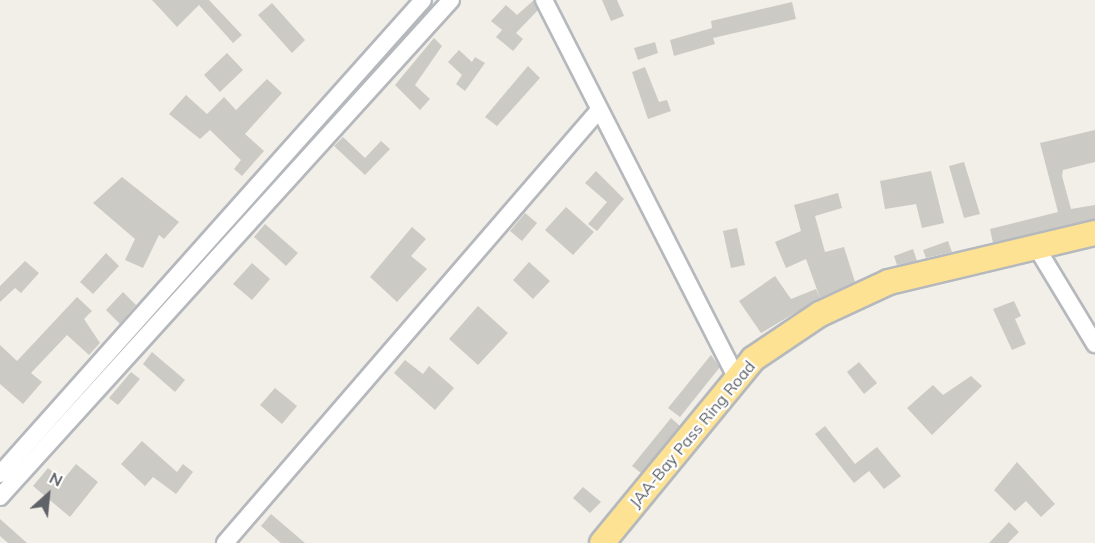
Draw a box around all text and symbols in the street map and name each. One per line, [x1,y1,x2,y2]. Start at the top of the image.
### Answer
street label: JAA-Bay Pass Ring Road [625,357,759,511]
north arrow [18,465,78,525]
text: N [46,467,66,491]

